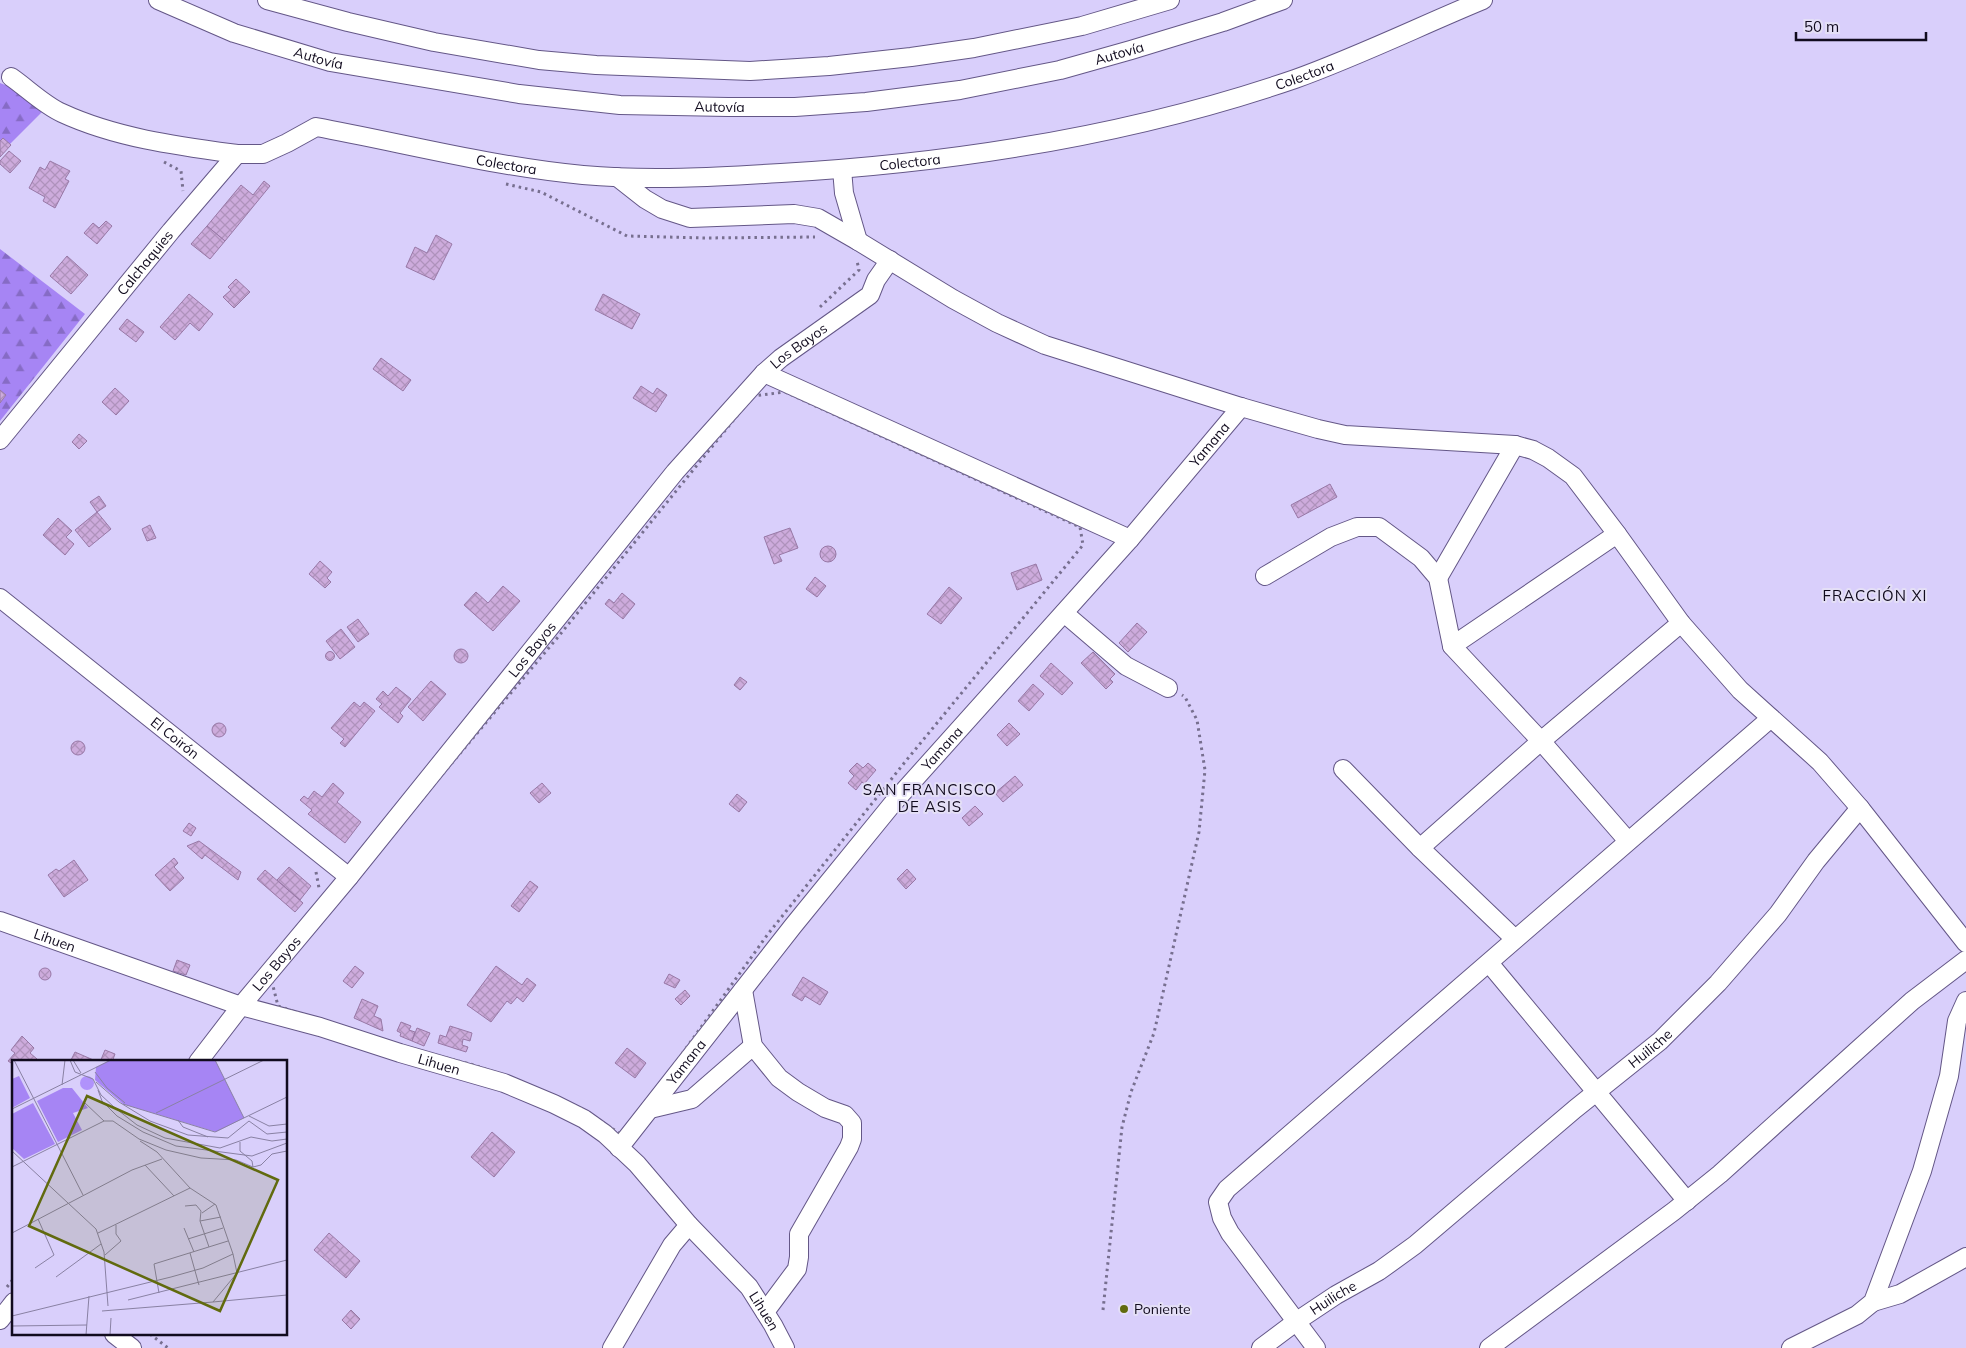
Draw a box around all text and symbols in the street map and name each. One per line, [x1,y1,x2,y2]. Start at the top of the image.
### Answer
scale bar [1796,10,1926,42]
text: 50 m [1804,17,1839,36]
street label: Autovía [1093,38,1146,69]
street label: Autovía [292,43,344,73]
street label: Colectora [1273,56,1337,94]
street label: Autovía [694,97,745,116]
street label: Colectora [475,150,538,178]
street label: Colectora [879,150,941,174]
street label: Calchaquies [113,226,177,299]
street label: Los Bayos [766,319,831,373]
street label: Yamana [1185,418,1234,471]
district label: FRACCIÓN XI [1823,586,1927,605]
street label: Los Bayos [504,618,560,681]
street label: El Coirón [147,713,203,763]
street label: Yamana [917,723,967,775]
district label: SAN FRANCISCO DE ASIS [863,780,997,816]
street label: Lihuen [31,925,78,956]
street label: Los Bayos [248,932,305,995]
street label: Huiliche [1625,1025,1676,1072]
street label: Yamana [662,1036,710,1089]
street label: Lihuen [416,1050,462,1079]
inset map [12,1060,288,1336]
street label: Huiliche [1306,1276,1360,1319]
street label: Lihuen [745,1288,783,1334]
place label: Poniente [1134,1300,1191,1318]
marker: Poniente [1118,1303,1130,1315]

